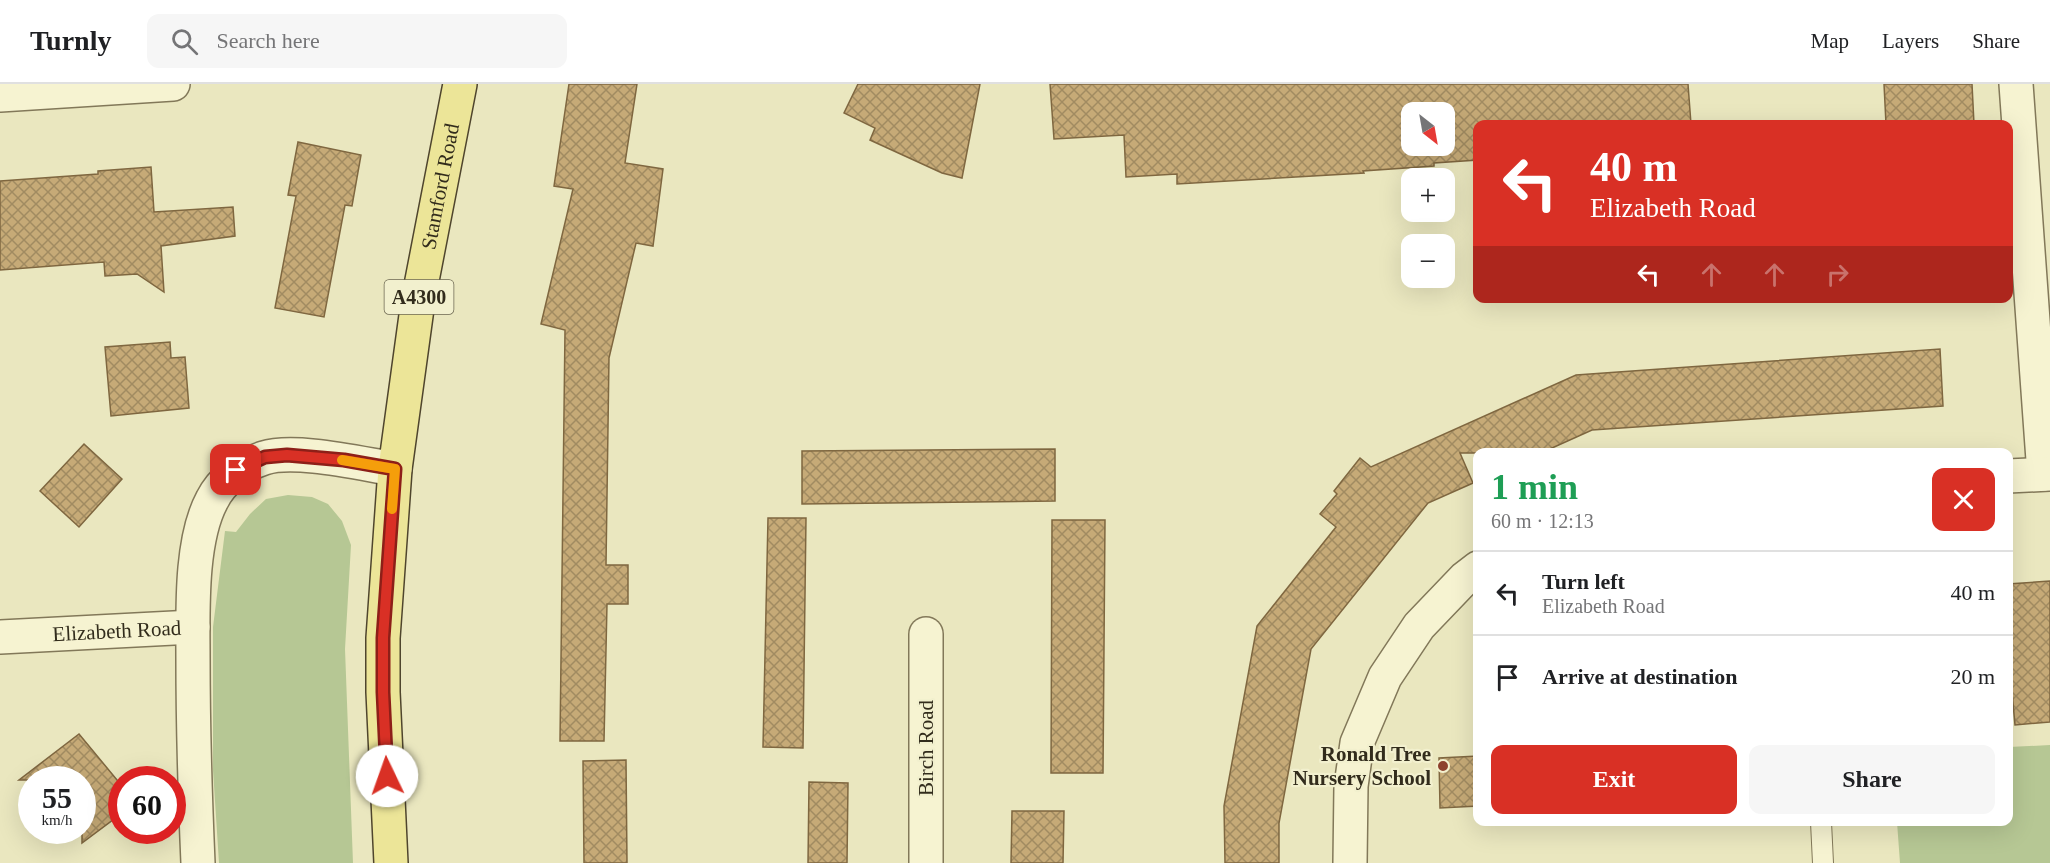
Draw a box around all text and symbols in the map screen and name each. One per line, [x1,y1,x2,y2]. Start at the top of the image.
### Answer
search box [147,14,567,68]
text: Turnly [30,25,111,56]
icon: search [168,25,201,58]
text: Search here [216,28,320,53]
text: Map [1811,29,1849,53]
text: Layers [1882,29,1939,53]
text: Share [1972,29,2020,53]
north arrow [1401,102,1455,156]
map controls [1401,102,1455,288]
street label: Stamford Road [416,121,464,251]
icon: left [1491,144,1569,222]
text: 40 m [1590,144,1678,190]
button: + [1401,168,1455,222]
text: Elizabeth Road [1590,193,1756,223]
button: − [1401,234,1455,288]
icon: left [1632,258,1665,291]
icon: ahead [1695,258,1728,291]
icon: ahead [1758,258,1791,291]
icon: right [1821,258,1854,291]
road number: A4300 [384,280,454,314]
pin [210,444,261,495]
icon: arrive [219,453,252,486]
text: 1 min [1491,467,1578,507]
button: close [1932,468,1995,531]
text: 60 m · 12:13 [1491,510,1594,532]
text: Turn left [1542,569,1625,594]
icon: left [1491,577,1524,610]
text: 40 m [1950,580,1995,605]
text: Elizabeth Road [1542,595,1665,617]
street label: Elizabeth Road [52,616,182,646]
icon: arrive [1491,661,1524,694]
text: Arrive at destination [1542,664,1738,689]
text: 20 m [1950,664,1995,689]
street label: Birch Road [914,699,938,796]
place label: Ronald Tree Nursery School [1293,742,1431,790]
position arrow [355,744,419,808]
button: Exit [1491,745,1737,814]
button: Share [1749,745,1995,814]
marker: Ronald Tree Nursery School [1436,759,1450,773]
speed limit sign: 60 [108,766,186,844]
text: 55 [42,781,72,814]
text: km/h [42,812,72,828]

